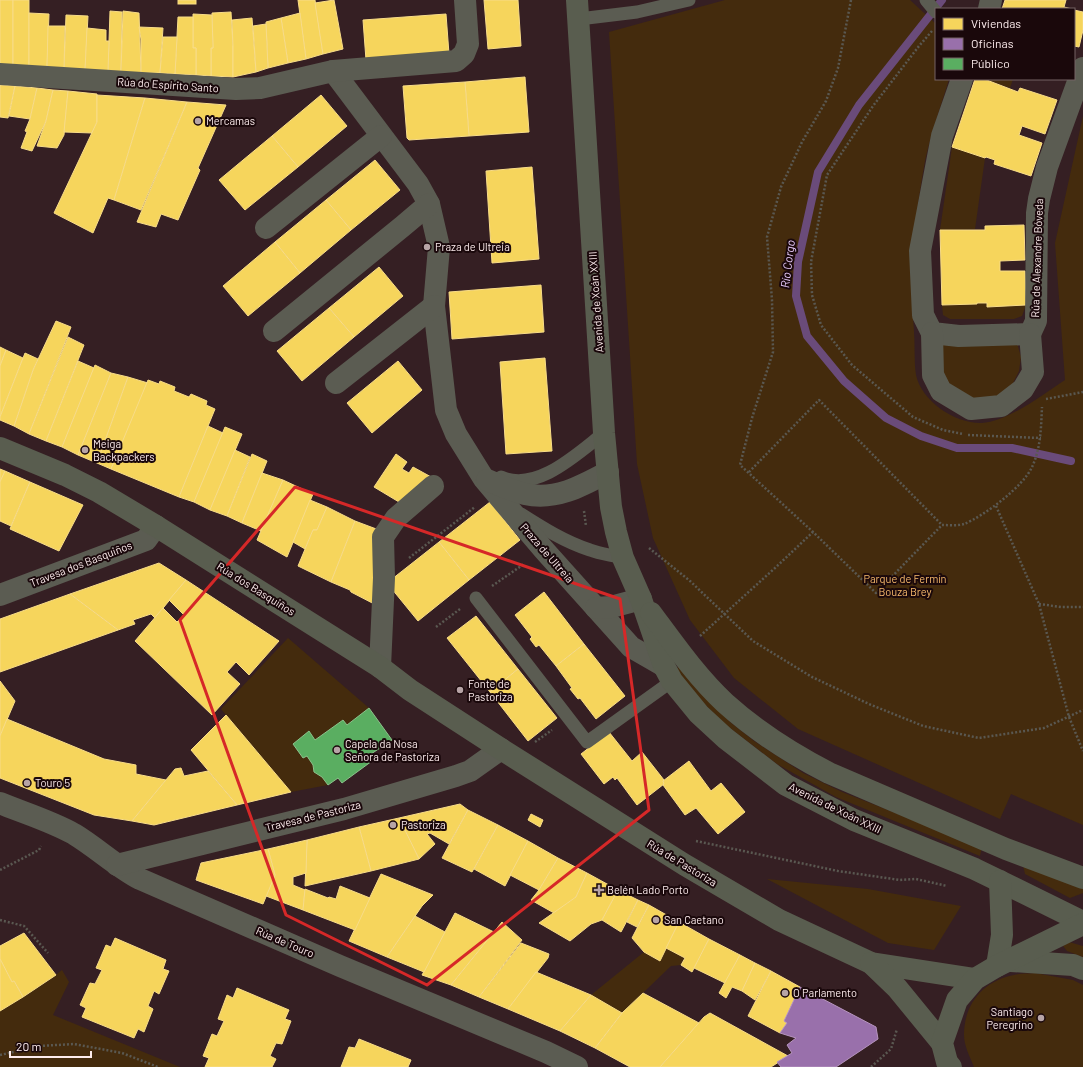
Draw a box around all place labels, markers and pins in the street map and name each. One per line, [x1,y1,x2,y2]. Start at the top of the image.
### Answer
place label: Mercamas [206,114,255,127]
marker: Mercamas [193,116,203,126]
place label: Praza de Ultreia [435,240,510,253]
marker: Praza de Ultreia [422,242,432,252]
place label: Meiga Backpackers [93,437,155,463]
marker: Meiga Backpackers [80,445,90,455]
place label: Fonte de Pastoriza [468,677,513,703]
marker: Fonte de Pastoriza [455,685,465,695]
place label: Capela da Nosa Señora de Pastoriza [345,737,440,763]
marker: Capela da Nosa Señora de Pastoriza [332,745,342,755]
place label: Touro 5 [35,776,71,789]
marker: Touro 5 [22,778,32,788]
place label: Pastoriza [401,818,446,831]
marker: Pastoriza [388,820,398,830]
place label: Belén Lado Porto [607,883,689,896]
marker: Belén Lado Porto [594,885,604,895]
place label: San Caetano [664,913,724,926]
marker: San Caetano [651,915,661,925]
place label: O Parlamento [793,986,857,999]
marker: O Parlamento [780,988,790,998]
place label: Santiago Peregrino [986,1005,1033,1031]
marker: Santiago Peregrino [1036,1013,1046,1023]

